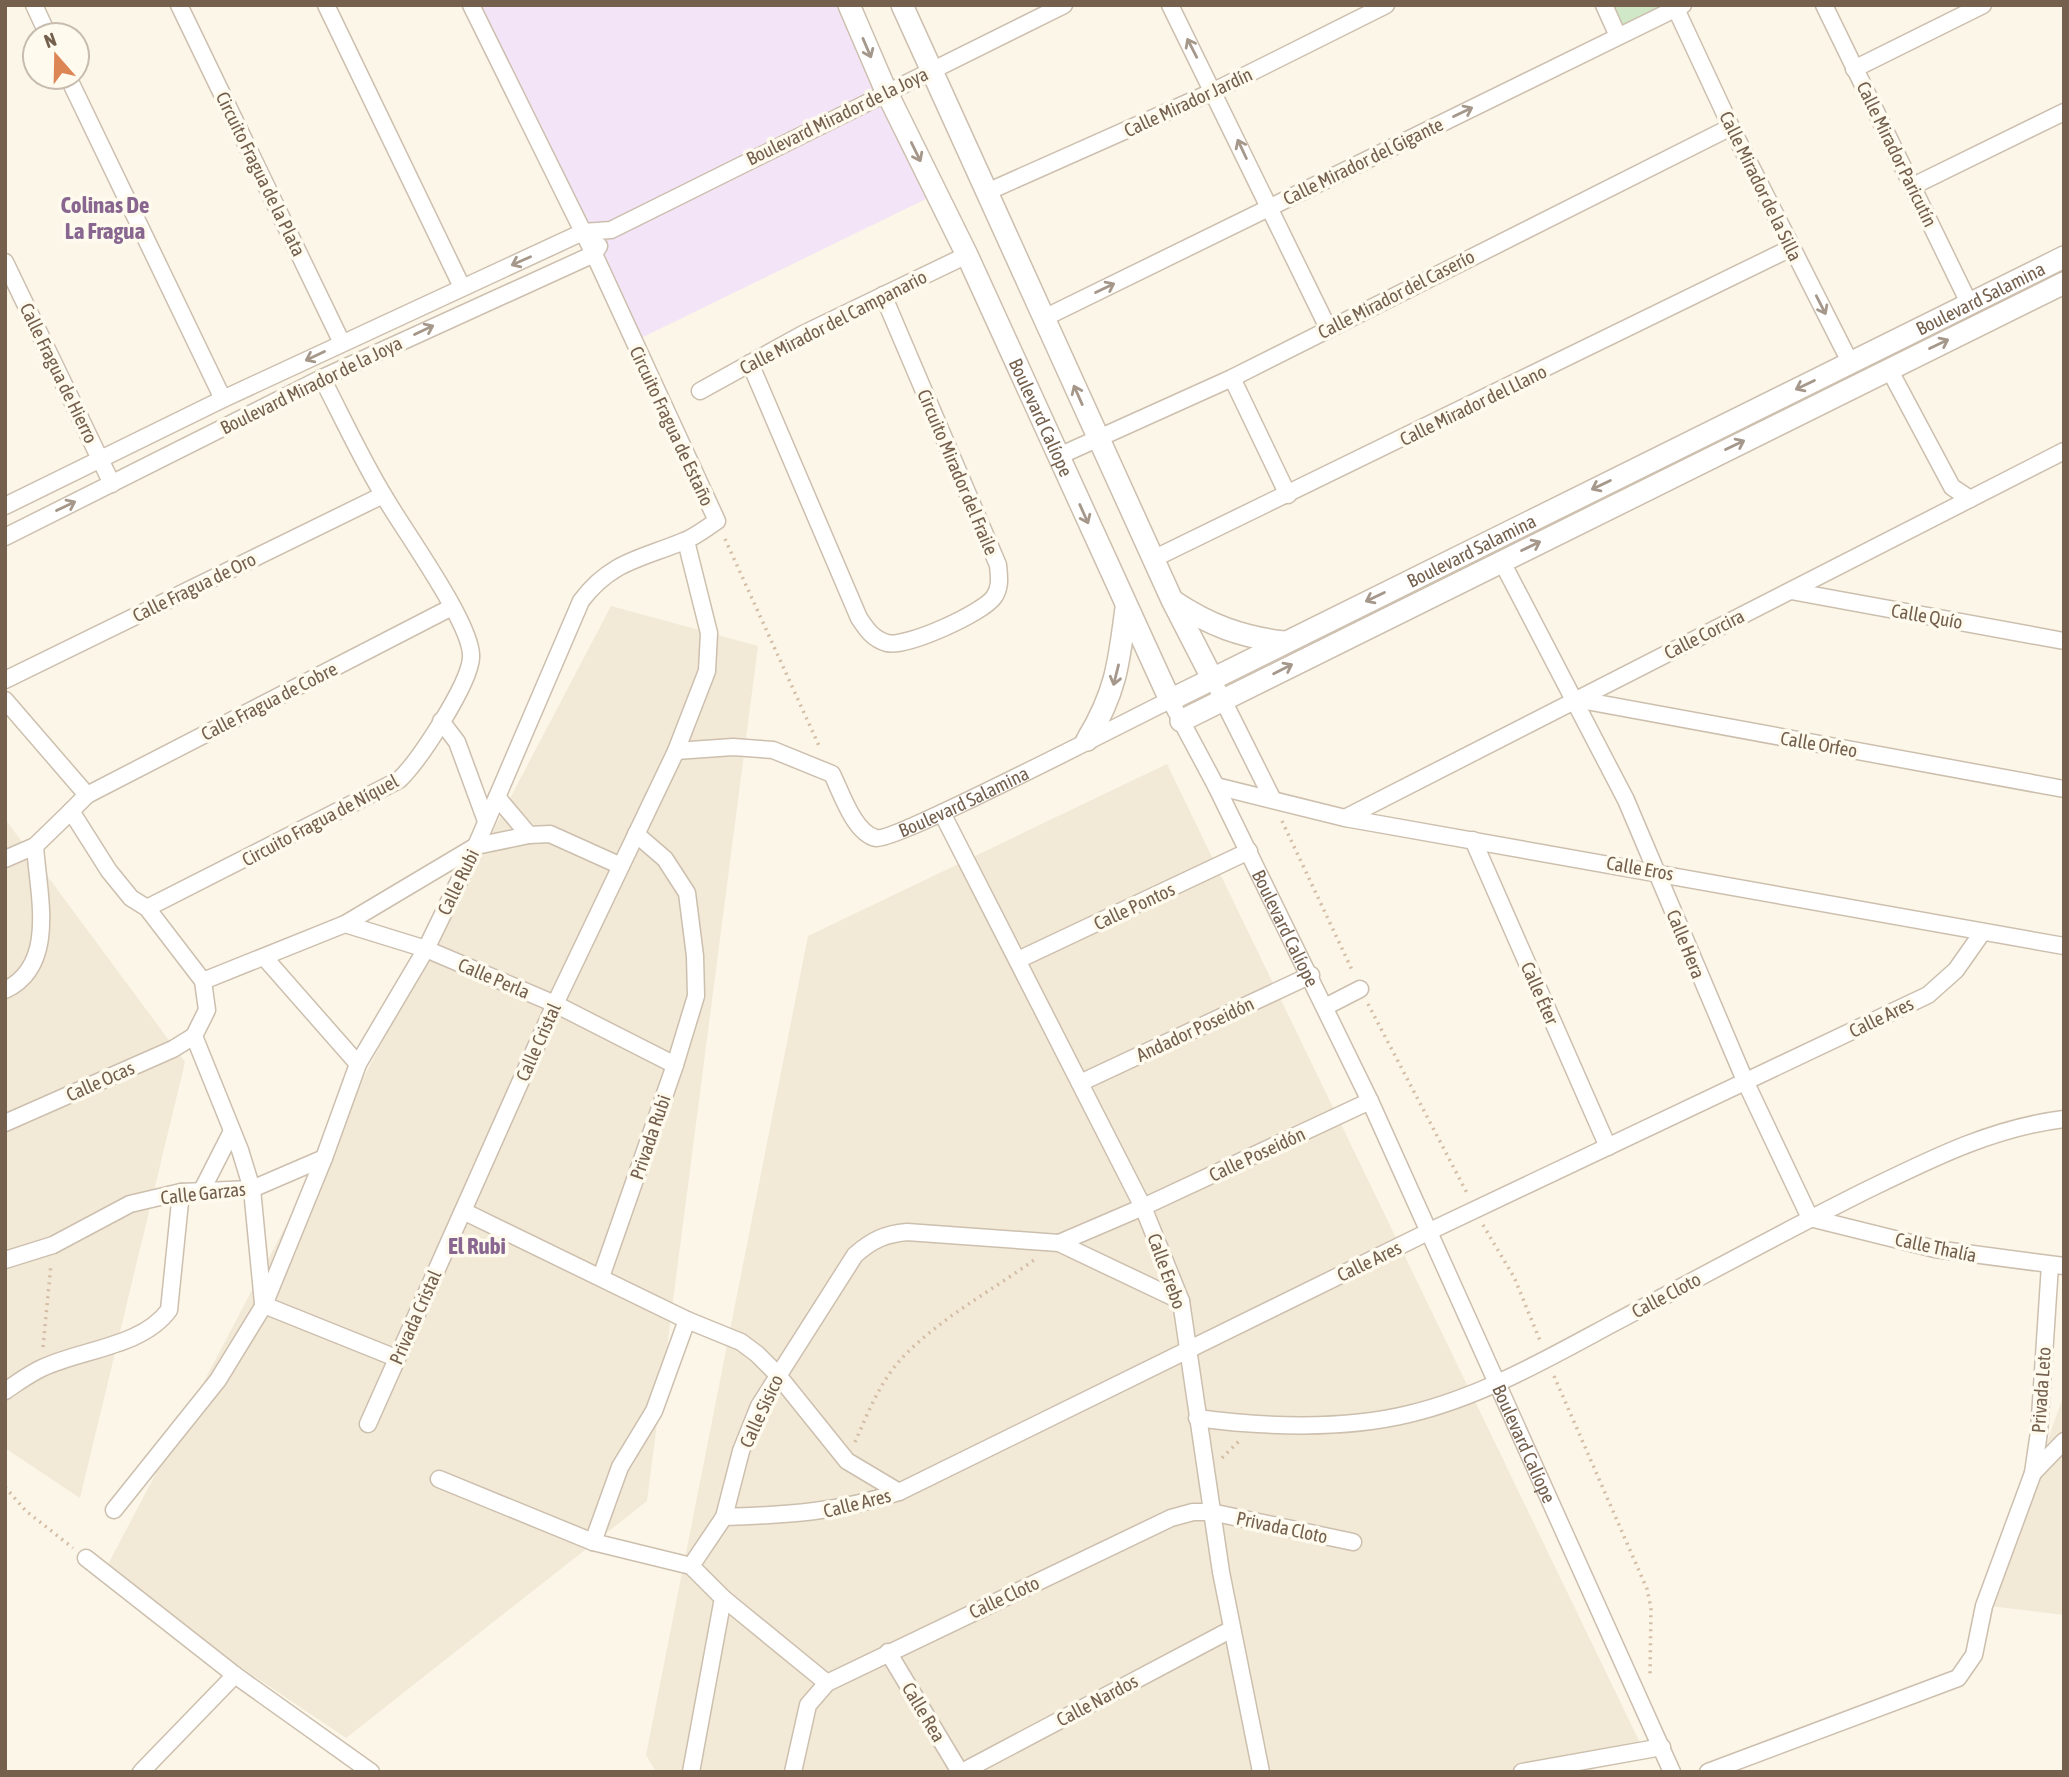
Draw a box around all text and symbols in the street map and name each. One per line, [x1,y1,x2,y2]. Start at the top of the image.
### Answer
north arrow [21,21,91,91]
text: N [41,28,59,52]
one-way arrow [861,37,874,58]
one-way arrow [1185,38,1198,59]
street label: Boulevard Mirador de la Joya [743,62,931,170]
street label: Calle Mirador Jardín [1120,63,1256,141]
street label: Calle Mirador Paricutín [1852,78,1942,230]
street label: Circuito Fragua de la Plata [212,88,310,260]
one-way arrow [1452,105,1473,118]
street label: Calle Mirador de la Silla [1715,108,1807,264]
street label: Calle Mirador del Gigante [1279,113,1447,209]
one-way arrow [1234,139,1248,160]
one-way arrow [910,141,923,162]
district label: Colinas De La Fragua [61,192,150,244]
street label: Calle Mirador del Caserío [1314,245,1478,343]
one-way arrow [511,254,532,268]
street label: Boulevard Salamina [1912,257,2048,340]
street label: Calle Mirador del Campanario [736,265,930,379]
one-way arrow [1094,281,1115,295]
one-way arrow [1814,294,1828,315]
street label: Calle Fragua de Hierro [16,299,102,447]
one-way arrow [413,323,435,336]
street label: Boulevard Mirador de la Joya [217,331,405,439]
one-way arrow [1928,337,1949,351]
street label: Circuito Fragua de Estaño [625,343,719,509]
one-way arrow [305,350,326,363]
street label: Boulevard Calíope [1005,355,1078,480]
street label: Calle Mirador del Llano [1396,360,1550,450]
one-way arrow [1795,378,1816,392]
one-way arrow [1071,384,1084,406]
street label: Circuito Mirador del Fraile [913,386,1003,558]
one-way arrow [1724,438,1745,452]
one-way arrow [1591,479,1612,493]
one-way arrow [55,499,76,513]
one-way arrow [1078,503,1091,524]
street label: Boulevard Salamina [1403,510,1539,592]
one-way arrow [1520,538,1541,552]
street label: Calle Fragua de Oro [129,548,259,626]
one-way arrow [1365,590,1386,604]
street label: Calle Quío [1890,599,1964,633]
street label: Calle Corcira [1660,604,1748,664]
street label: Calle Fragua de Cobre [197,657,341,745]
one-way arrow [1272,661,1293,675]
one-way arrow [1108,663,1122,686]
street label: Calle Orfeo [1779,726,1859,762]
street label: Boulevard Salamina [895,762,1032,841]
street label: Circuito Fragua de Níquel [238,770,402,870]
street label: Calle Rubi [433,845,483,919]
street label: Calle Eros [1605,851,1676,885]
street label: Boulevard Calíope [1248,866,1323,990]
street label: Calle Pontos [1090,878,1178,934]
street label: Calle Hera [1662,906,1710,982]
street label: Calle Perla [455,953,533,1003]
street label: Calle Éter [1517,958,1564,1028]
street label: Andador Poseidón [1133,992,1257,1066]
street label: Calle Ares [1845,992,1917,1042]
street label: Calle Cristal [511,1000,565,1084]
street label: Calle Ocas [63,1056,138,1106]
street label: Privada Rubi [625,1092,675,1182]
street label: Calle Poseidón [1205,1122,1309,1186]
street label: Calle Garzas [159,1178,247,1208]
street label: Calle Thalía [1893,1228,1979,1266]
street label: Calle Erebo [1143,1230,1191,1312]
district label: El Rubi [448,1233,506,1259]
street label: Calle Ares [1333,1236,1405,1286]
street label: Privada Cristal [384,1266,446,1368]
street label: Calle Cloto [1628,1268,1704,1322]
street label: Privada Leto [2027,1346,2055,1434]
street label: Calle Sisico [735,1371,787,1451]
street label: Boulevard Calíope [1488,1381,1560,1506]
street label: Calle Ares [821,1484,893,1522]
street label: Privada Cloto [1234,1507,1330,1547]
street label: Calle Cloto [965,1571,1043,1623]
street label: Calle Nardos [1053,1669,1142,1731]
street label: Calle Rea [898,1678,950,1746]

